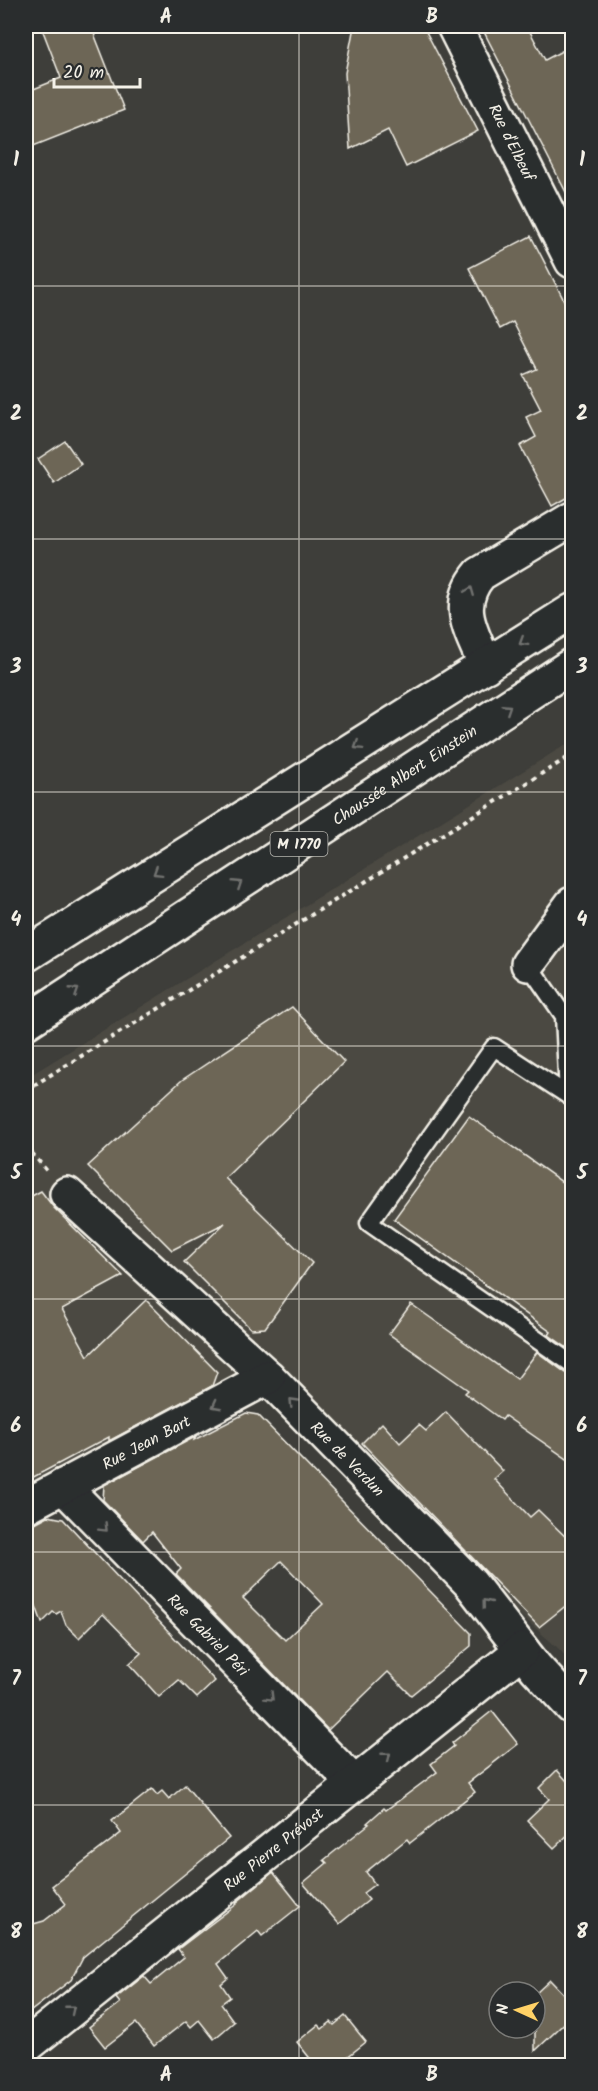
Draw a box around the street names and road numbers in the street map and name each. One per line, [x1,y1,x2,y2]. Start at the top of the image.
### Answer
street label: Rue d'Elbeuf [481,100,542,188]
street label: Chaussée Albert Einstein [327,719,483,833]
road number: M 1770 [270,832,328,856]
street label: Rue Jean Bart [98,1409,196,1477]
street label: Rue de Verdun [304,1416,390,1503]
street label: Rue Gabriel Péri [161,1588,255,1684]
street label: Rue Pierre Prévost [218,1801,330,1898]

